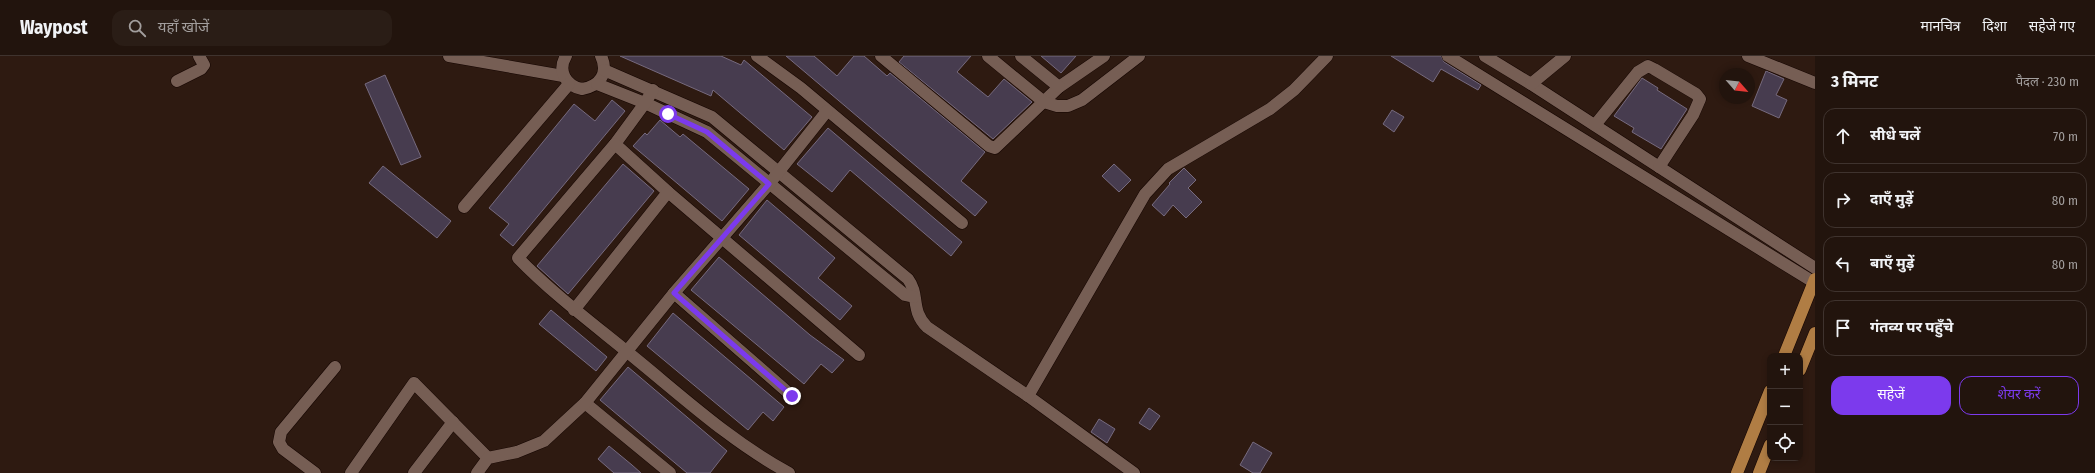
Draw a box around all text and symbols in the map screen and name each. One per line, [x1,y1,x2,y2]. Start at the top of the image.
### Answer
search box [112,10,392,46]
text: Waypost [20,16,88,39]
icon: search [126,17,148,39]
text: यहाँ खोजें [158,18,209,36]
text: मानचित्र [1921,18,1961,35]
text: दिशा [1983,18,2007,35]
text: सहेजे गए [2029,18,2075,35]
north arrow [1719,68,1755,104]
text: 3 मिनट [1831,71,1878,92]
text: पैदल · 230 m [2016,74,2079,89]
route start [659,105,677,123]
icon: ahead [1832,125,1854,147]
text: सीधे चलें [1870,126,1920,144]
text: 70 m [2053,129,2078,144]
icon: right [1832,189,1854,211]
text: दाएँ मुड़ें [1870,190,1913,208]
text: 80 m [2052,193,2078,208]
icon: left [1832,253,1854,275]
text: बाएँ मुड़ें [1870,254,1914,272]
text: 80 m [2052,257,2078,272]
icon: arrive [1832,317,1854,339]
text: गंतव्य पर पहुँचे [1870,318,1953,336]
map controls [1767,353,1803,461]
button: + [1767,353,1803,389]
button: सहेजें [1831,376,1951,415]
button: शेयर करें [1959,376,2079,415]
route end [783,387,801,405]
button: − [1767,389,1803,425]
button: locate [1767,425,1803,461]

